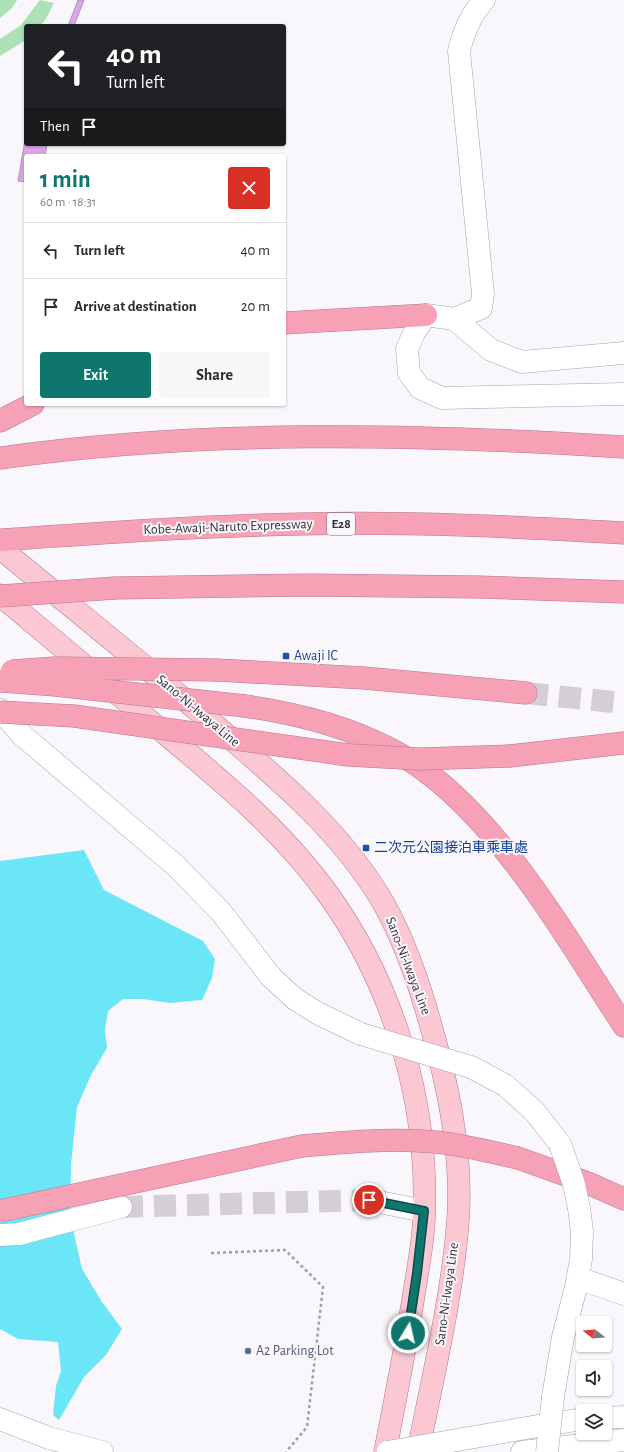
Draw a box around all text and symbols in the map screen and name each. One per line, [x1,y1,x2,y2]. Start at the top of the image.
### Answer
icon: left [40,40,92,92]
text: 40 m [106,41,162,69]
text: Turn left [106,74,165,92]
icon: arrive [78,116,100,138]
text: Then [40,119,70,134]
button: close [228,167,270,209]
text: 1 min [40,168,91,192]
text: 60 m · 18:31 [40,196,96,209]
icon: left [40,240,62,262]
text: Turn left [74,243,125,258]
text: 40 m [240,243,270,258]
icon: arrive [40,296,62,318]
text: Arrive at destination [74,299,197,314]
text: 20 m [241,299,270,314]
button: Exit [40,352,151,398]
button: Share [159,352,270,398]
road number: E28 [327,513,355,535]
street label: Kobe-Awaji-Naruto Expressway [143,517,313,537]
place label: Awaji IC [294,649,338,663]
marker: Awaji IC [281,651,291,661]
street label: Sano-Ni-Iwaya Line [154,672,242,750]
place label: 二次元公園接泊車乘車處 [374,840,528,855]
marker: 二次元公園接泊車乘車處 [361,843,371,853]
street label: Sano-Ni-Iwaya Line [383,915,433,1017]
pin [352,1183,386,1217]
icon: arrive [358,1189,380,1211]
street label: Sano-Ni-Iwaya Line [433,1242,461,1346]
position arrow [387,1312,429,1354]
north arrow [576,1316,612,1352]
map controls [576,1316,612,1440]
place label: A2 Parking Lot [256,1344,334,1358]
marker: A2 Parking Lot [243,1346,253,1356]
button: sound [576,1360,612,1396]
button: layers [576,1404,612,1440]

